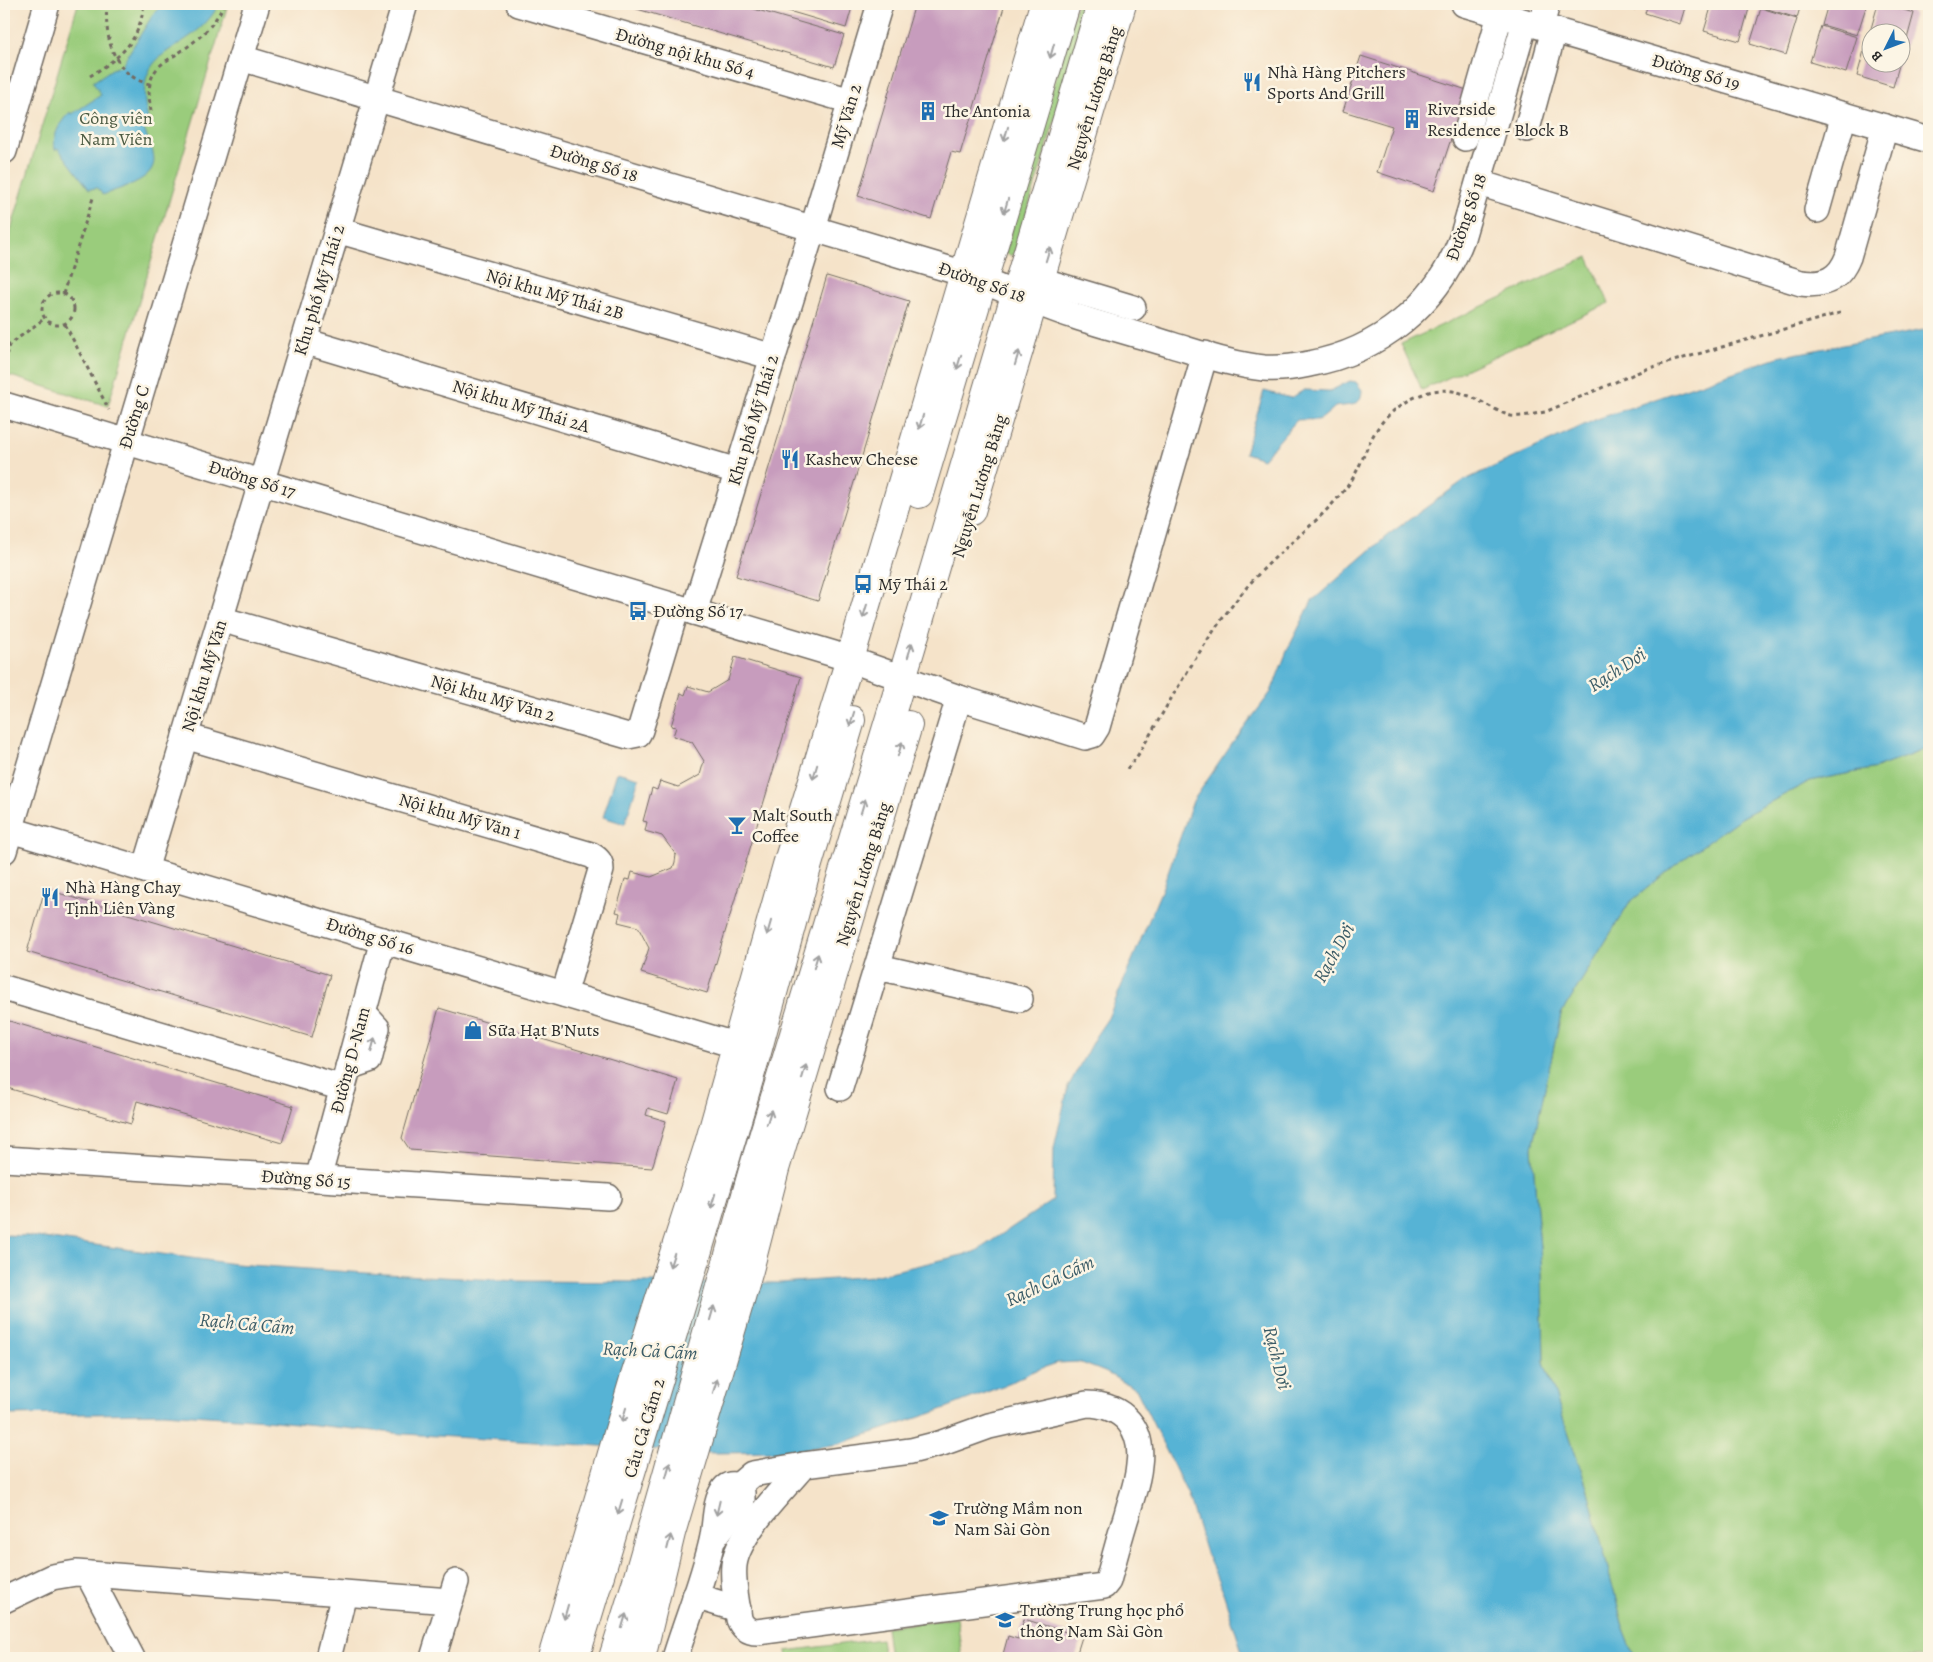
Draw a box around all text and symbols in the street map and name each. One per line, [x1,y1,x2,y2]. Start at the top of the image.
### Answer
street label: Đường nội khu Số 4 [613,22,757,84]
north arrow [1860,22,1910,72]
street label: Nguyễn Lương Bằng [1061,23,1127,173]
one-way arrow [1046,42,1056,58]
text: B [1867,47,1887,66]
street label: Đường Số 19 [1649,48,1743,96]
place label: Nhà Hàng Pitchers Sports And Grill [1267,60,1406,105]
restaurant icon: Nhà Hàng Pitchers Sports And Grill [1241,71,1263,93]
street label: Mỹ Văn 2 [825,80,867,151]
place label: Riverside Residence - Block B [1427,97,1569,142]
place label: The Antonia [943,99,1031,123]
building icon: The Antonia [917,100,939,122]
park label: Công viên Nam Viên [79,106,153,151]
building icon: Riverside Residence - Block B [1401,108,1423,130]
one-way arrow [1001,126,1010,142]
street label: Đường Số 18 [547,138,641,188]
street label: Đường Số 18 [1440,170,1492,264]
one-way arrow [1001,198,1010,214]
street label: Khu phố Mỹ Thái 2 [288,221,350,358]
one-way arrow [1043,246,1053,262]
street label: Đường Số 18 [935,256,1029,308]
street label: Nội khu Mỹ Thái 2B [483,263,627,325]
one-way arrow [1012,350,1022,366]
street label: Khu phố Mỹ Thái 2 [722,351,784,488]
one-way arrow [954,354,964,370]
street label: Nội khu Mỹ Thái 2A [449,374,593,438]
street label: Đường C [113,382,155,452]
street label: Nguyễn Lương Bằng [946,411,1012,561]
one-way arrow [916,413,926,429]
place label: Kashew Cheese [805,447,918,471]
restaurant icon: Kashew Cheese [779,448,801,470]
street label: Đường Số 17 [205,454,299,504]
place label: Mỹ Thái 2 [878,572,948,596]
bus stop icon: Mỹ Thái 2 [852,573,874,595]
place label: Đường Số 17 [653,599,743,623]
bus stop icon: Đường Số 17 [627,600,649,622]
one-way arrow [859,602,869,618]
street label: Nội khu Mỹ Văn [176,617,233,735]
one-way arrow [906,642,916,658]
water label: Rạch Dơi [1583,642,1651,698]
street label: Nội khu Mỹ Văn 2 [428,669,558,727]
one-way arrow [846,710,856,726]
one-way arrow [896,741,906,757]
one-way arrow [810,764,820,780]
street label: Nội khu Mỹ Văn 1 [396,787,524,845]
one-way arrow [859,798,869,814]
street label: Nguyễn Lương Bằng [830,799,896,949]
place label: Malt South Coffee [752,803,833,848]
bar icon: Malt South Coffee [726,814,748,836]
place label: Nhà Hàng Chay Tịnh Liên Vàng [65,875,181,920]
restaurant icon: Nhà Hàng Chay Tịnh Liên Vàng [39,886,61,908]
street label: Đường Số 16 [323,911,417,961]
water label: Rạch Dơi [1307,919,1361,987]
one-way arrow [764,920,773,936]
one-way arrow [812,954,822,970]
street label: Đường D-Nam [324,1004,376,1116]
place label: Sữa Hạt B'Nuts [488,1018,600,1042]
shop icon: Sữa Hạt B'Nuts [462,1019,484,1041]
one-way arrow [369,1037,378,1053]
one-way arrow [800,1064,810,1080]
one-way arrow [765,1109,775,1125]
street label: Đường Số 15 [260,1164,352,1194]
one-way arrow [708,1193,717,1208]
water label: Rạch Cả Cấm [1001,1249,1099,1313]
one-way arrow [667,1252,676,1268]
one-way arrow [708,1306,718,1322]
water label: Rạch Cả Cấm [198,1307,296,1341]
water label: Rạch Dơi [1257,1324,1297,1392]
water label: Rạch Cả Cấm [602,1336,698,1366]
street label: Cầu Cả Cấm 2 [617,1375,671,1481]
one-way arrow [710,1379,720,1395]
one-way arrow [618,1407,628,1423]
one-way arrow [664,1462,673,1478]
place label: Trường Mầm non Nam Sài Gòn [954,1496,1083,1541]
one-way arrow [614,1499,624,1515]
one-way arrow [713,1500,722,1516]
school or university icon: Trường Mầm non Nam Sài Gòn [928,1507,950,1529]
one-way arrow [665,1535,674,1551]
place label: Trường Trung học phổ thông Nam Sài Gòn [1020,1598,1184,1643]
one-way arrow [561,1604,571,1620]
school or university icon: Trường Trung học phổ thông Nam Sài Gòn [994,1609,1016,1631]
one-way arrow [620,1614,629,1630]

